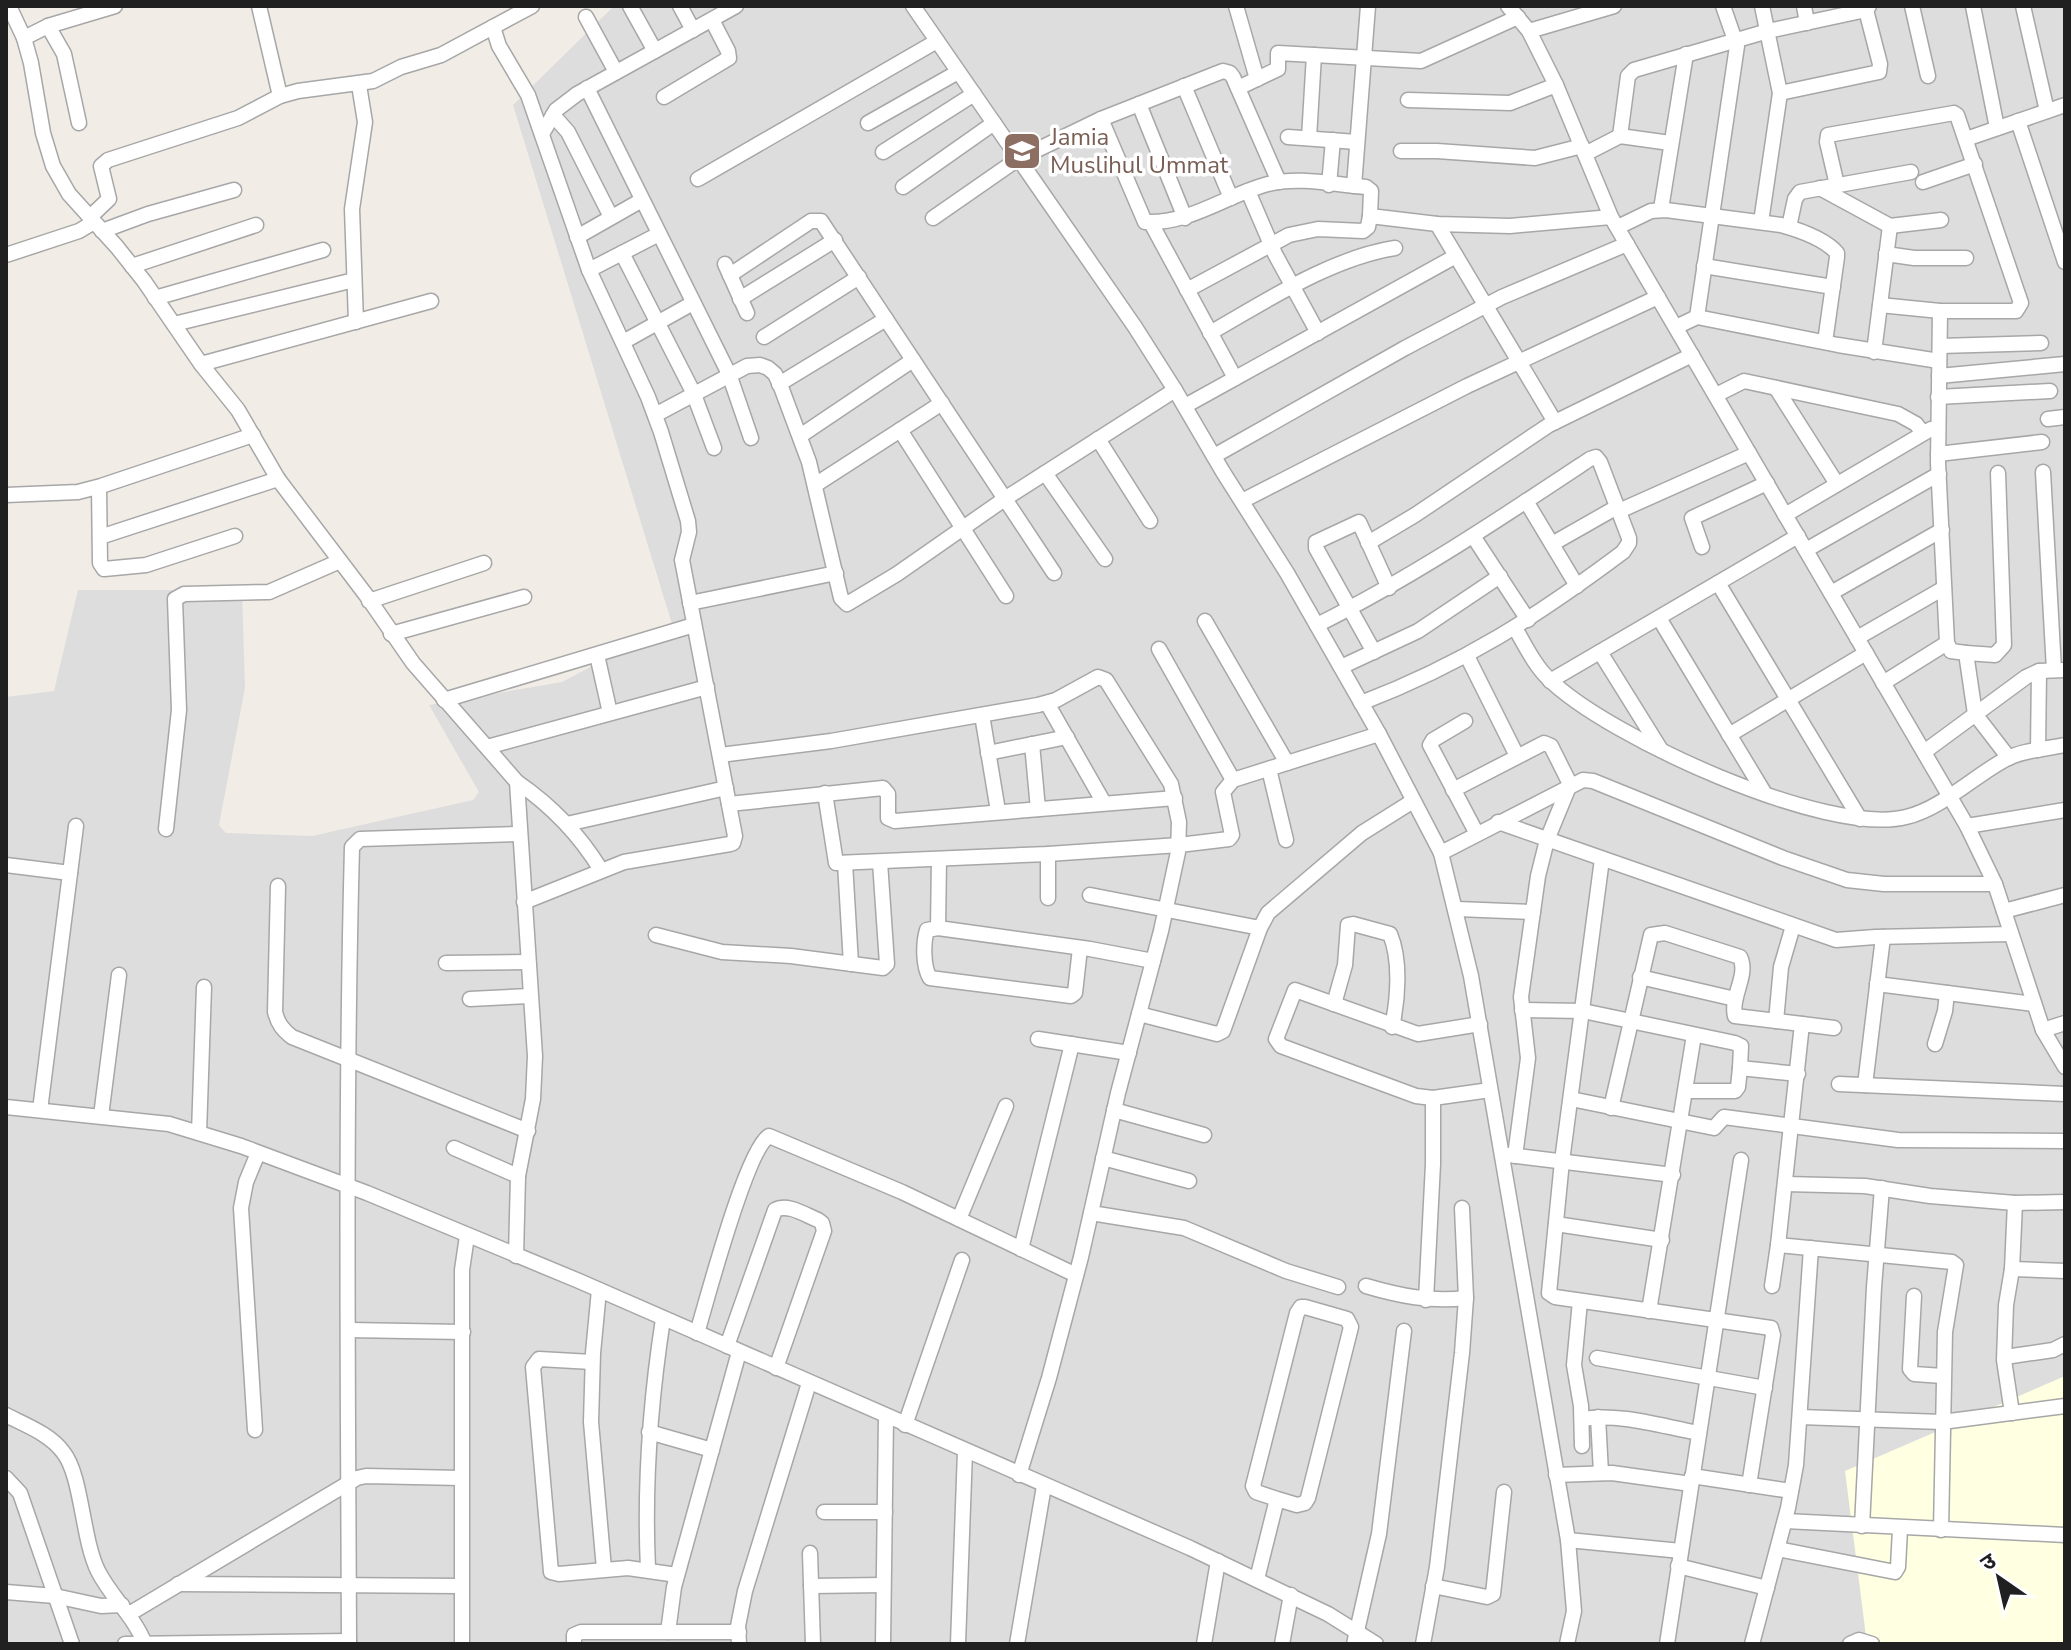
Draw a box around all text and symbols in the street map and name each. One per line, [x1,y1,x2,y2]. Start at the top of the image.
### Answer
place label: Jamia Muslihul Ummat [1049,121,1229,181]
school or university icon: Jamia Muslihul Ummat [1001,130,1043,172]
north arrow [1959,1538,2039,1618]
text: उ [1975,1546,2003,1578]

